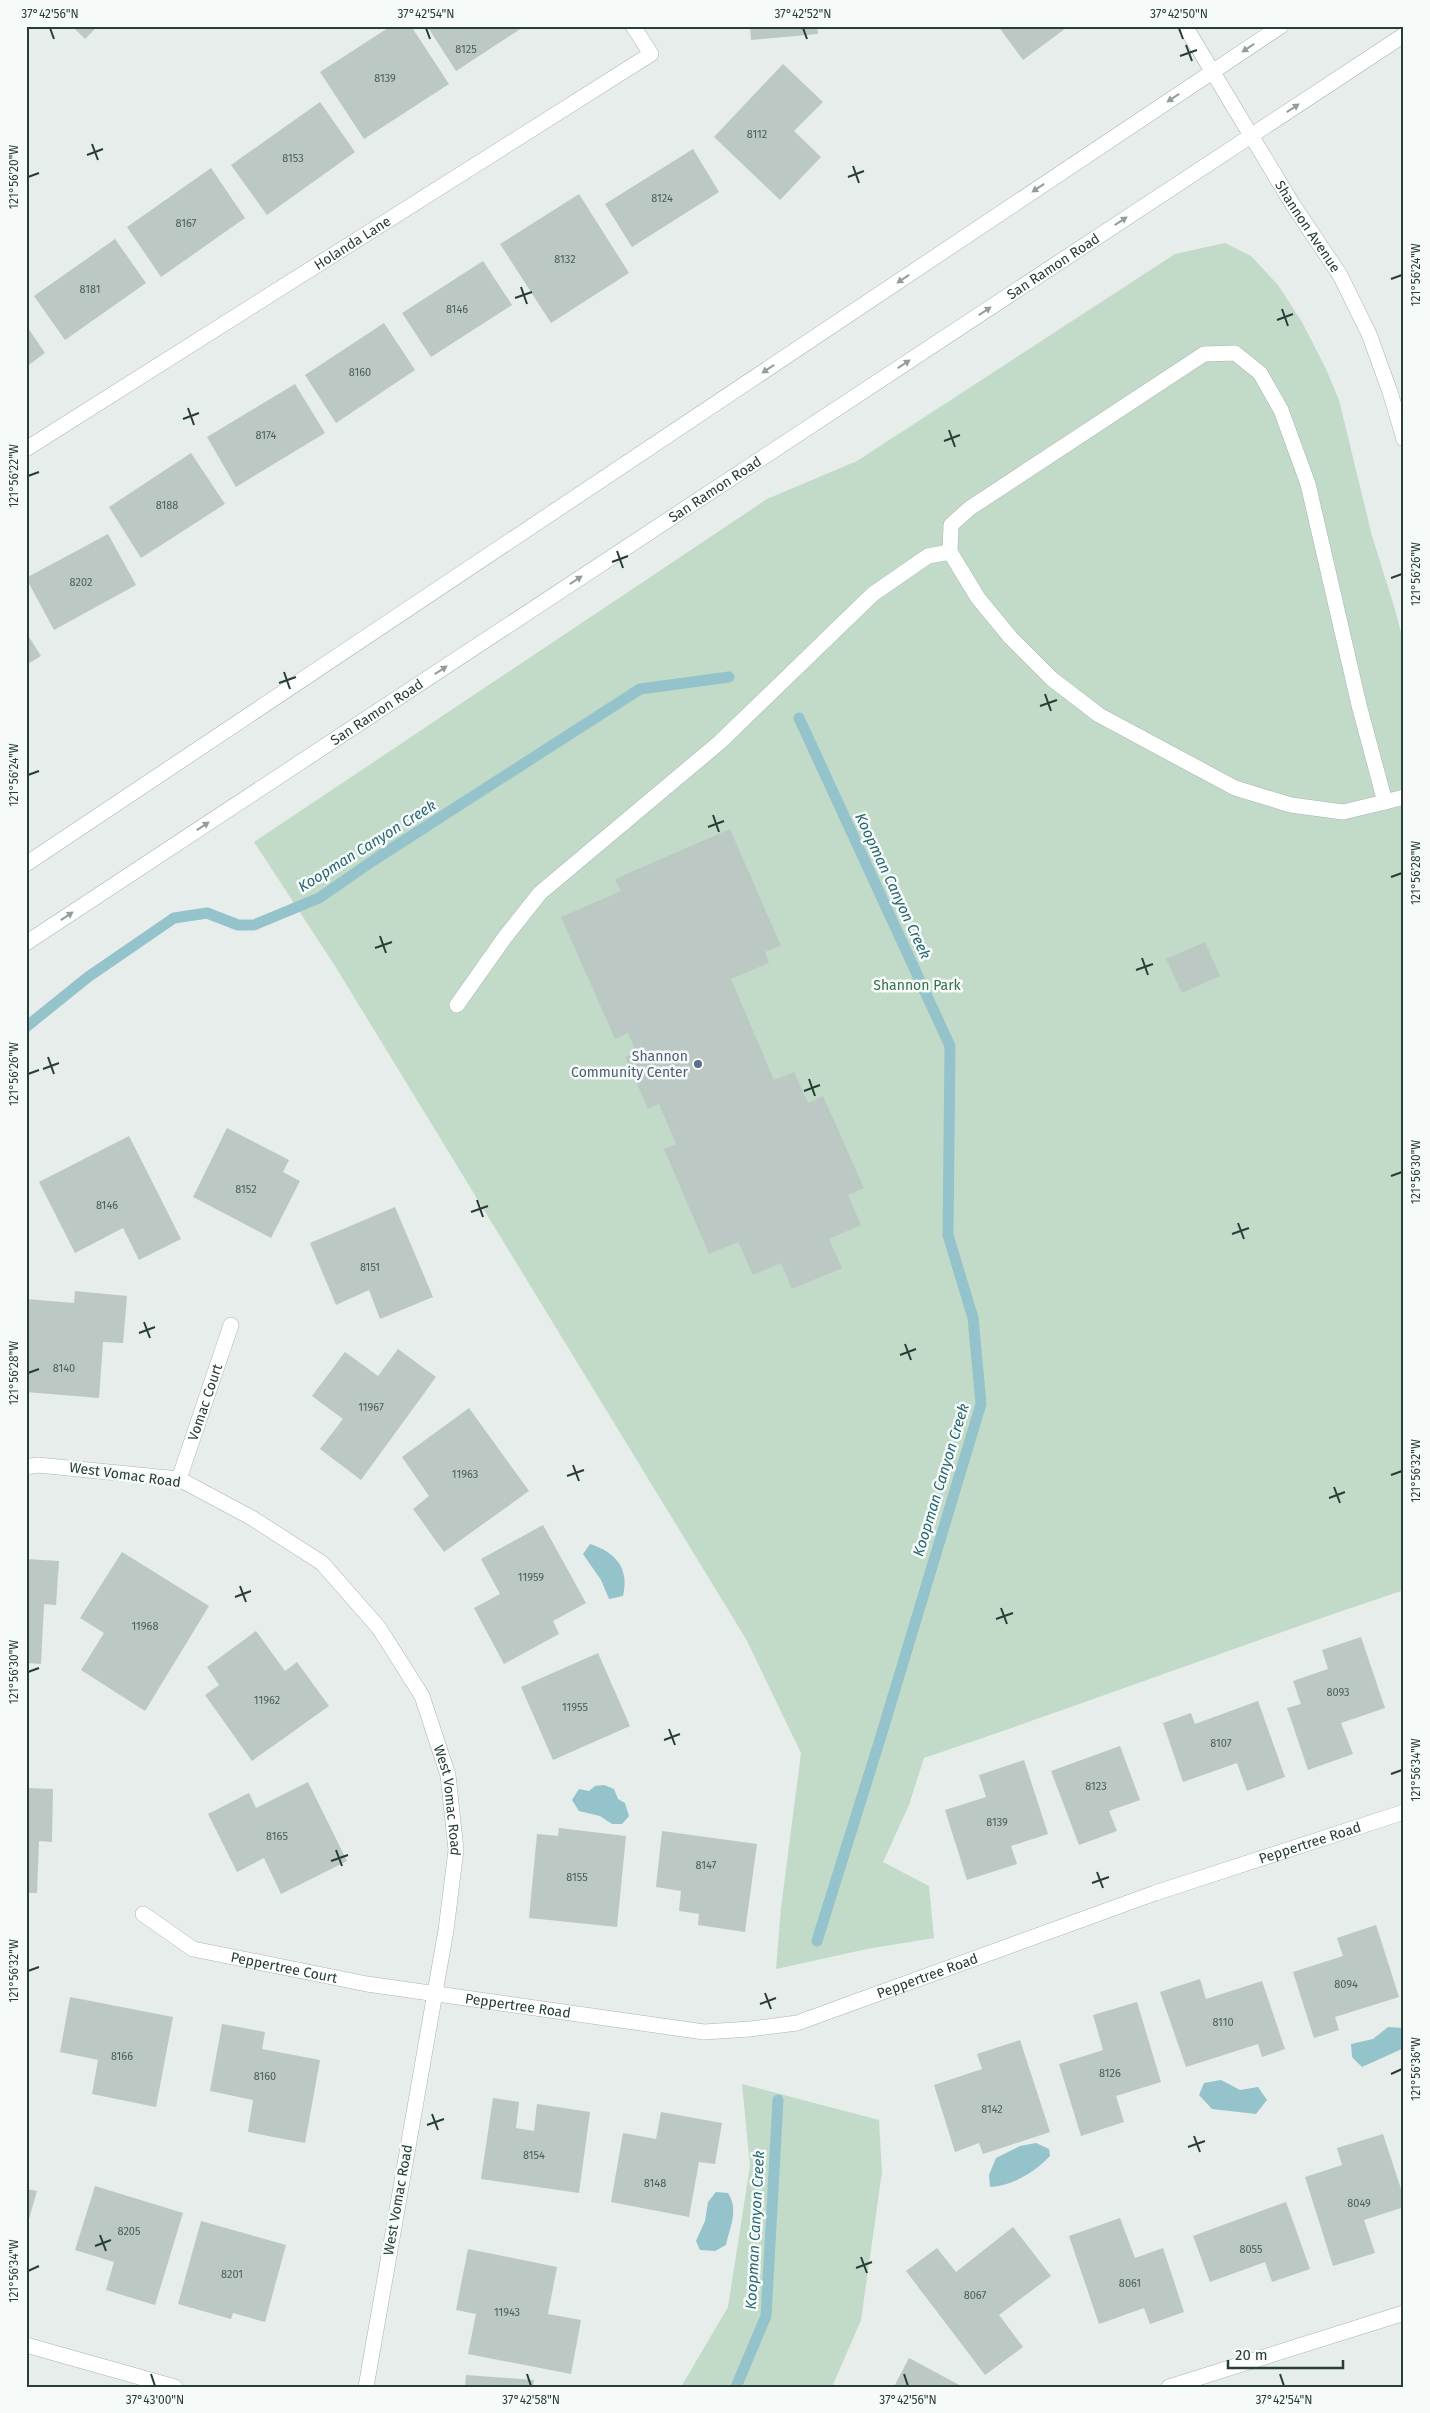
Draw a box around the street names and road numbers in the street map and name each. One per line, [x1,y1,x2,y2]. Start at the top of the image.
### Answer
street label: Shannon Avenue [1272,177,1344,276]
street label: Holanda Lane [311,212,394,273]
street label: San Ramon Road [1003,230,1103,303]
street label: San Ramon Road [665,452,764,526]
street label: San Ramon Road [327,675,426,749]
street label: Vomac Court [184,1361,226,1443]
street label: West Vomac Road [68,1459,182,1491]
street label: West Vomac Road [430,1743,465,1857]
street label: Peppertree Road [1257,1818,1363,1867]
street label: Peppertree Court [229,1948,340,1987]
street label: Peppertree Road [874,1950,980,2002]
street label: Peppertree Road [464,1990,572,2021]
street label: West Vomac Road [380,2143,416,2257]

